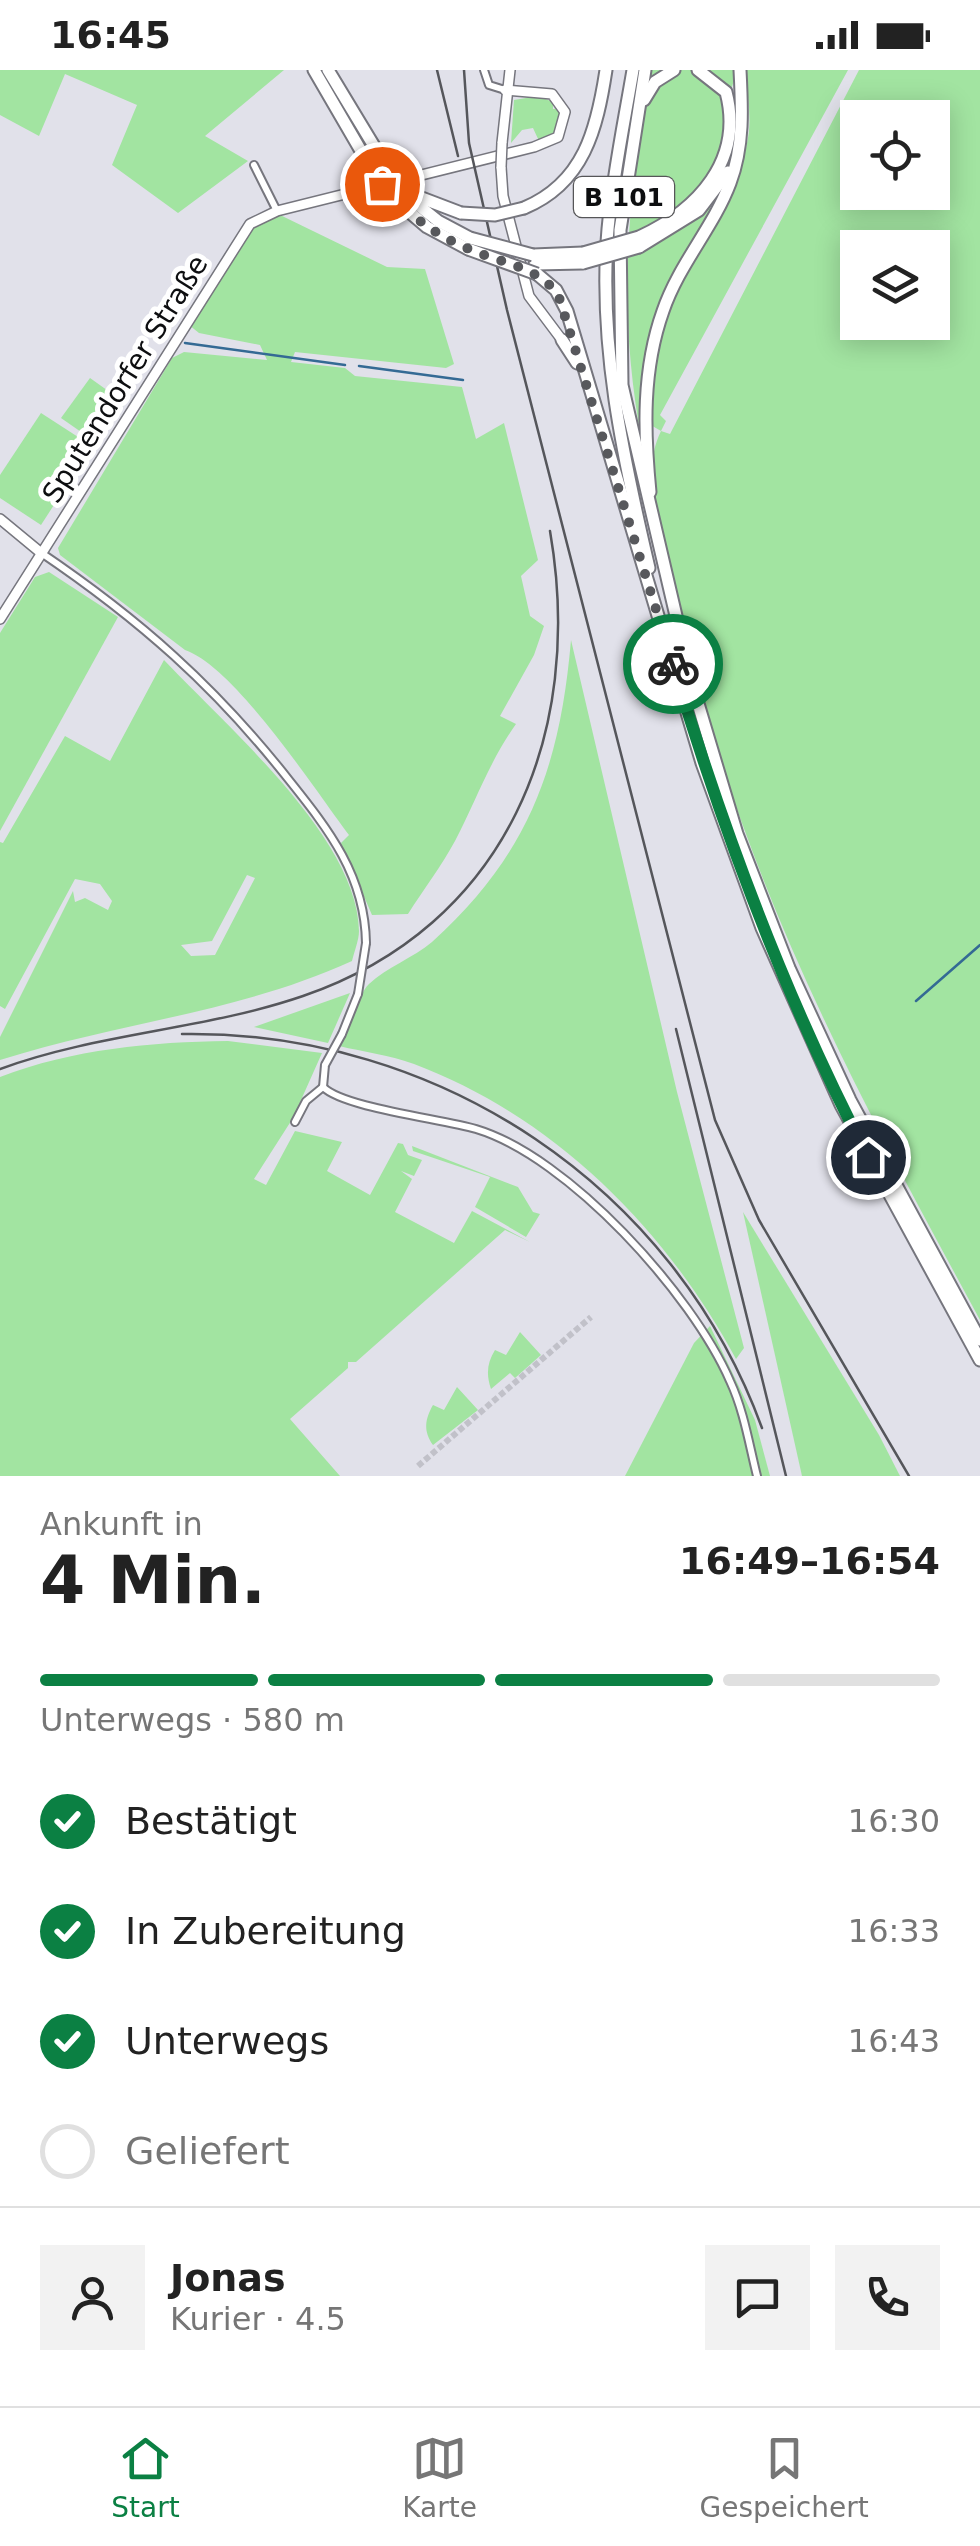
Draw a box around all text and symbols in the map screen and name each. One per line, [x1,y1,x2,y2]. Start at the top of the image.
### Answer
text: 16:45 [50,13,171,57]
map controls [840,100,950,340]
button: locate [840,100,950,210]
pin [340,142,425,227]
icon: bag [355,157,410,212]
road number: B 101 [574,177,674,217]
button: layers [840,230,950,340]
street label: Sputendorfer Straße [35,249,215,509]
courier [623,614,723,714]
icon: bike [646,637,701,692]
pin [826,1115,911,1200]
icon: home [841,1130,896,1185]
text: Ankunft in [40,1505,203,1543]
text: 16:49–16:54 [679,1539,940,1583]
text: 4 Min. [40,1543,266,1618]
text: Unterwegs · 580 m [40,1701,345,1739]
icon: check [40,1794,95,1849]
text: Bestätigt [125,1799,297,1843]
text: 16:30 [848,1802,940,1840]
icon: check [40,1904,95,1959]
text: In Zubereitung [125,1909,406,1953]
text: 16:33 [848,1912,940,1950]
icon: check [40,2014,95,2069]
text: Unterwegs [125,2019,329,2063]
text: 16:43 [848,2022,940,2060]
text: Geliefert [125,2129,290,2173]
button: person [40,2245,145,2350]
button: chat [705,2245,810,2350]
button: phone [835,2245,940,2350]
text: Jonas [170,2256,286,2300]
text: Kurier · 4.5 [170,2300,346,2338]
tab: Start [111,2431,180,2524]
tab: Karte [402,2431,477,2524]
tab: Gespeichert [700,2431,869,2524]

